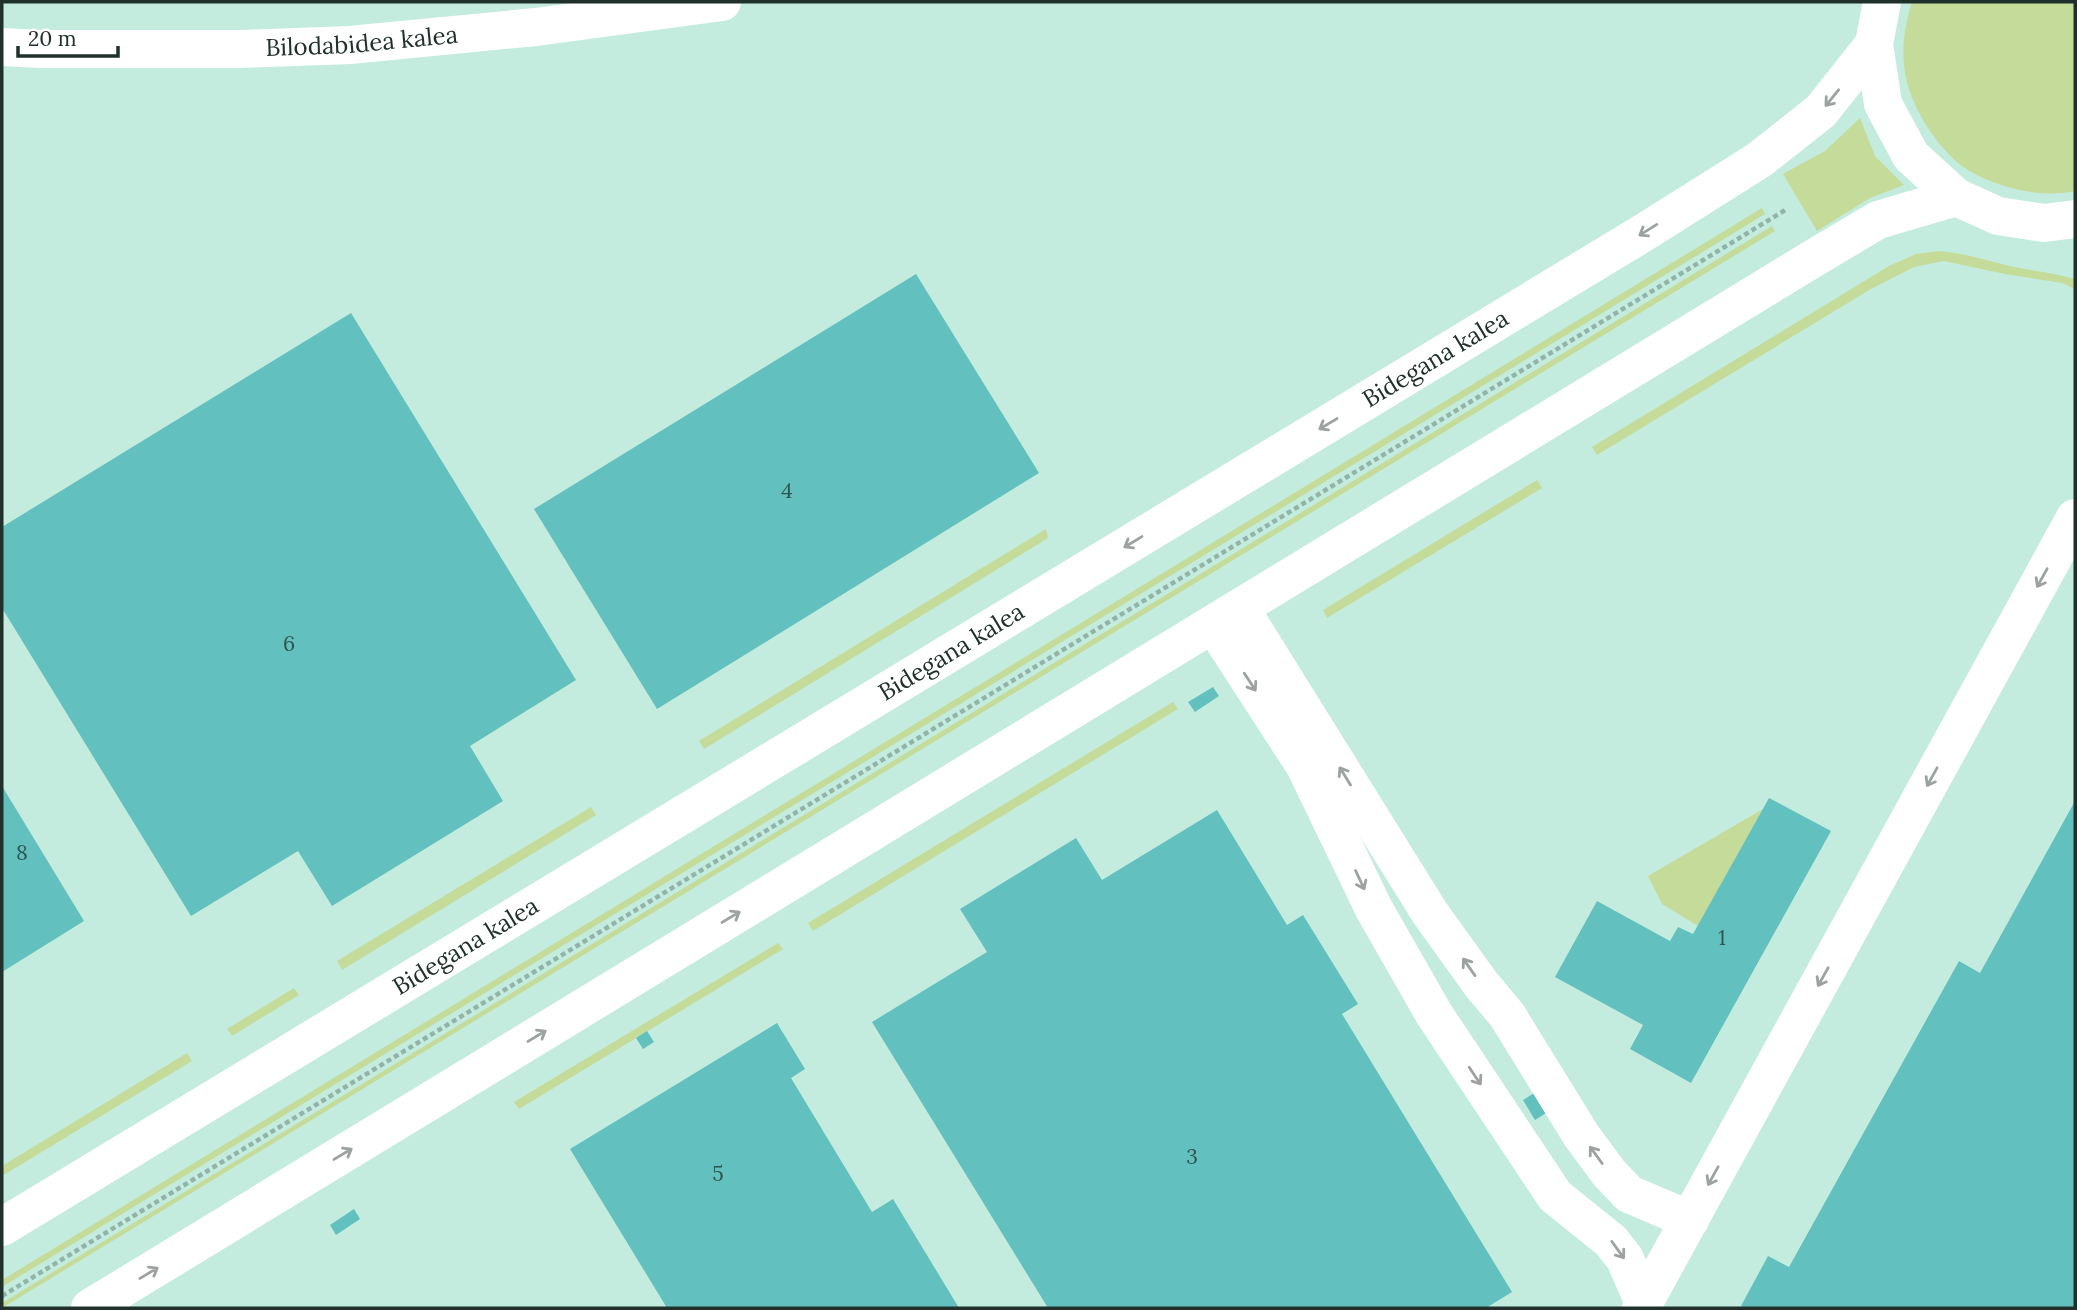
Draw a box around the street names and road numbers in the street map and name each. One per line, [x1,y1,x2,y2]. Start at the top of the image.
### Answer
street label: Bilodabidea kalea [265,19,459,63]
street label: Bidegana kalea [1357,302,1514,414]
street label: Bidegana kalea [873,595,1030,707]
street label: Bidegana kalea [387,890,544,1002]

